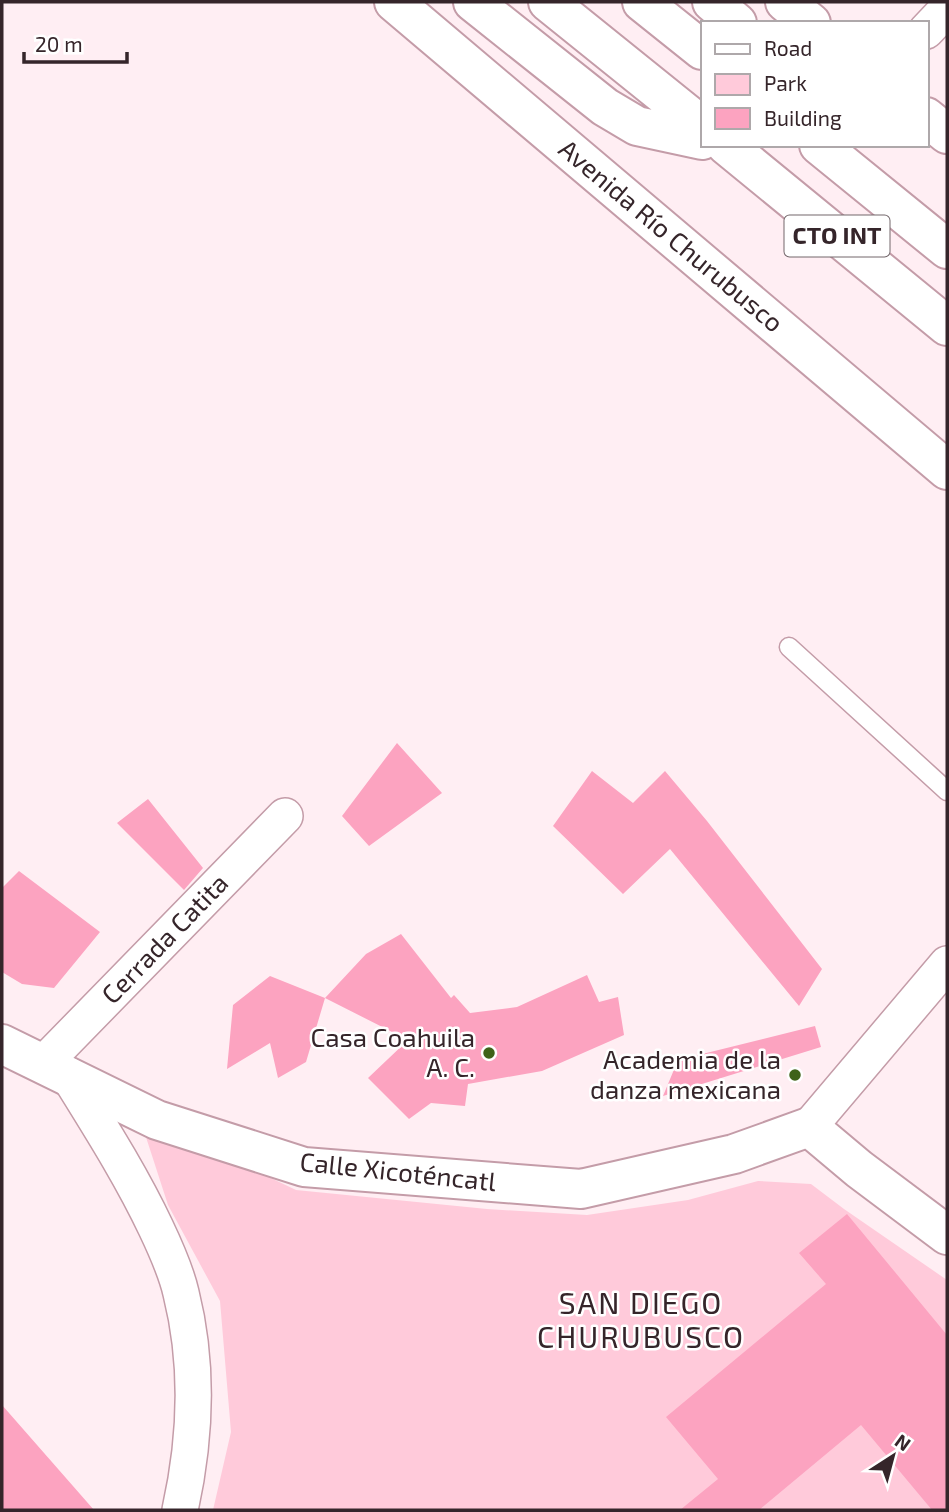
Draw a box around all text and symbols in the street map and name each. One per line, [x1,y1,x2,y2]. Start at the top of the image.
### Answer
scale bar [24,21,128,65]
legend [701,21,928,147]
text: 20 m [35,31,83,56]
text: Road [764,35,812,60]
text: Park [764,70,807,95]
text: Building [764,105,842,130]
street label: Avenida Río Churubusco [554,132,790,338]
road number: CTO INT [784,216,890,256]
street label: Cerrada Catita [94,867,234,1009]
place label: Casa Coahuila A. C. [310,1021,475,1082]
place label: Academia de la danza mexicana [590,1043,781,1104]
marker: Casa Coahuila A. C. [481,1045,497,1061]
marker: Academia de la danza mexicana [787,1067,803,1083]
street label: Calle Xicoténcatl [298,1145,498,1196]
district label: SAN DIEGO CHURUBUSCO [537,1284,745,1354]
north arrow [858,1421,928,1491]
text: N [891,1429,916,1455]

